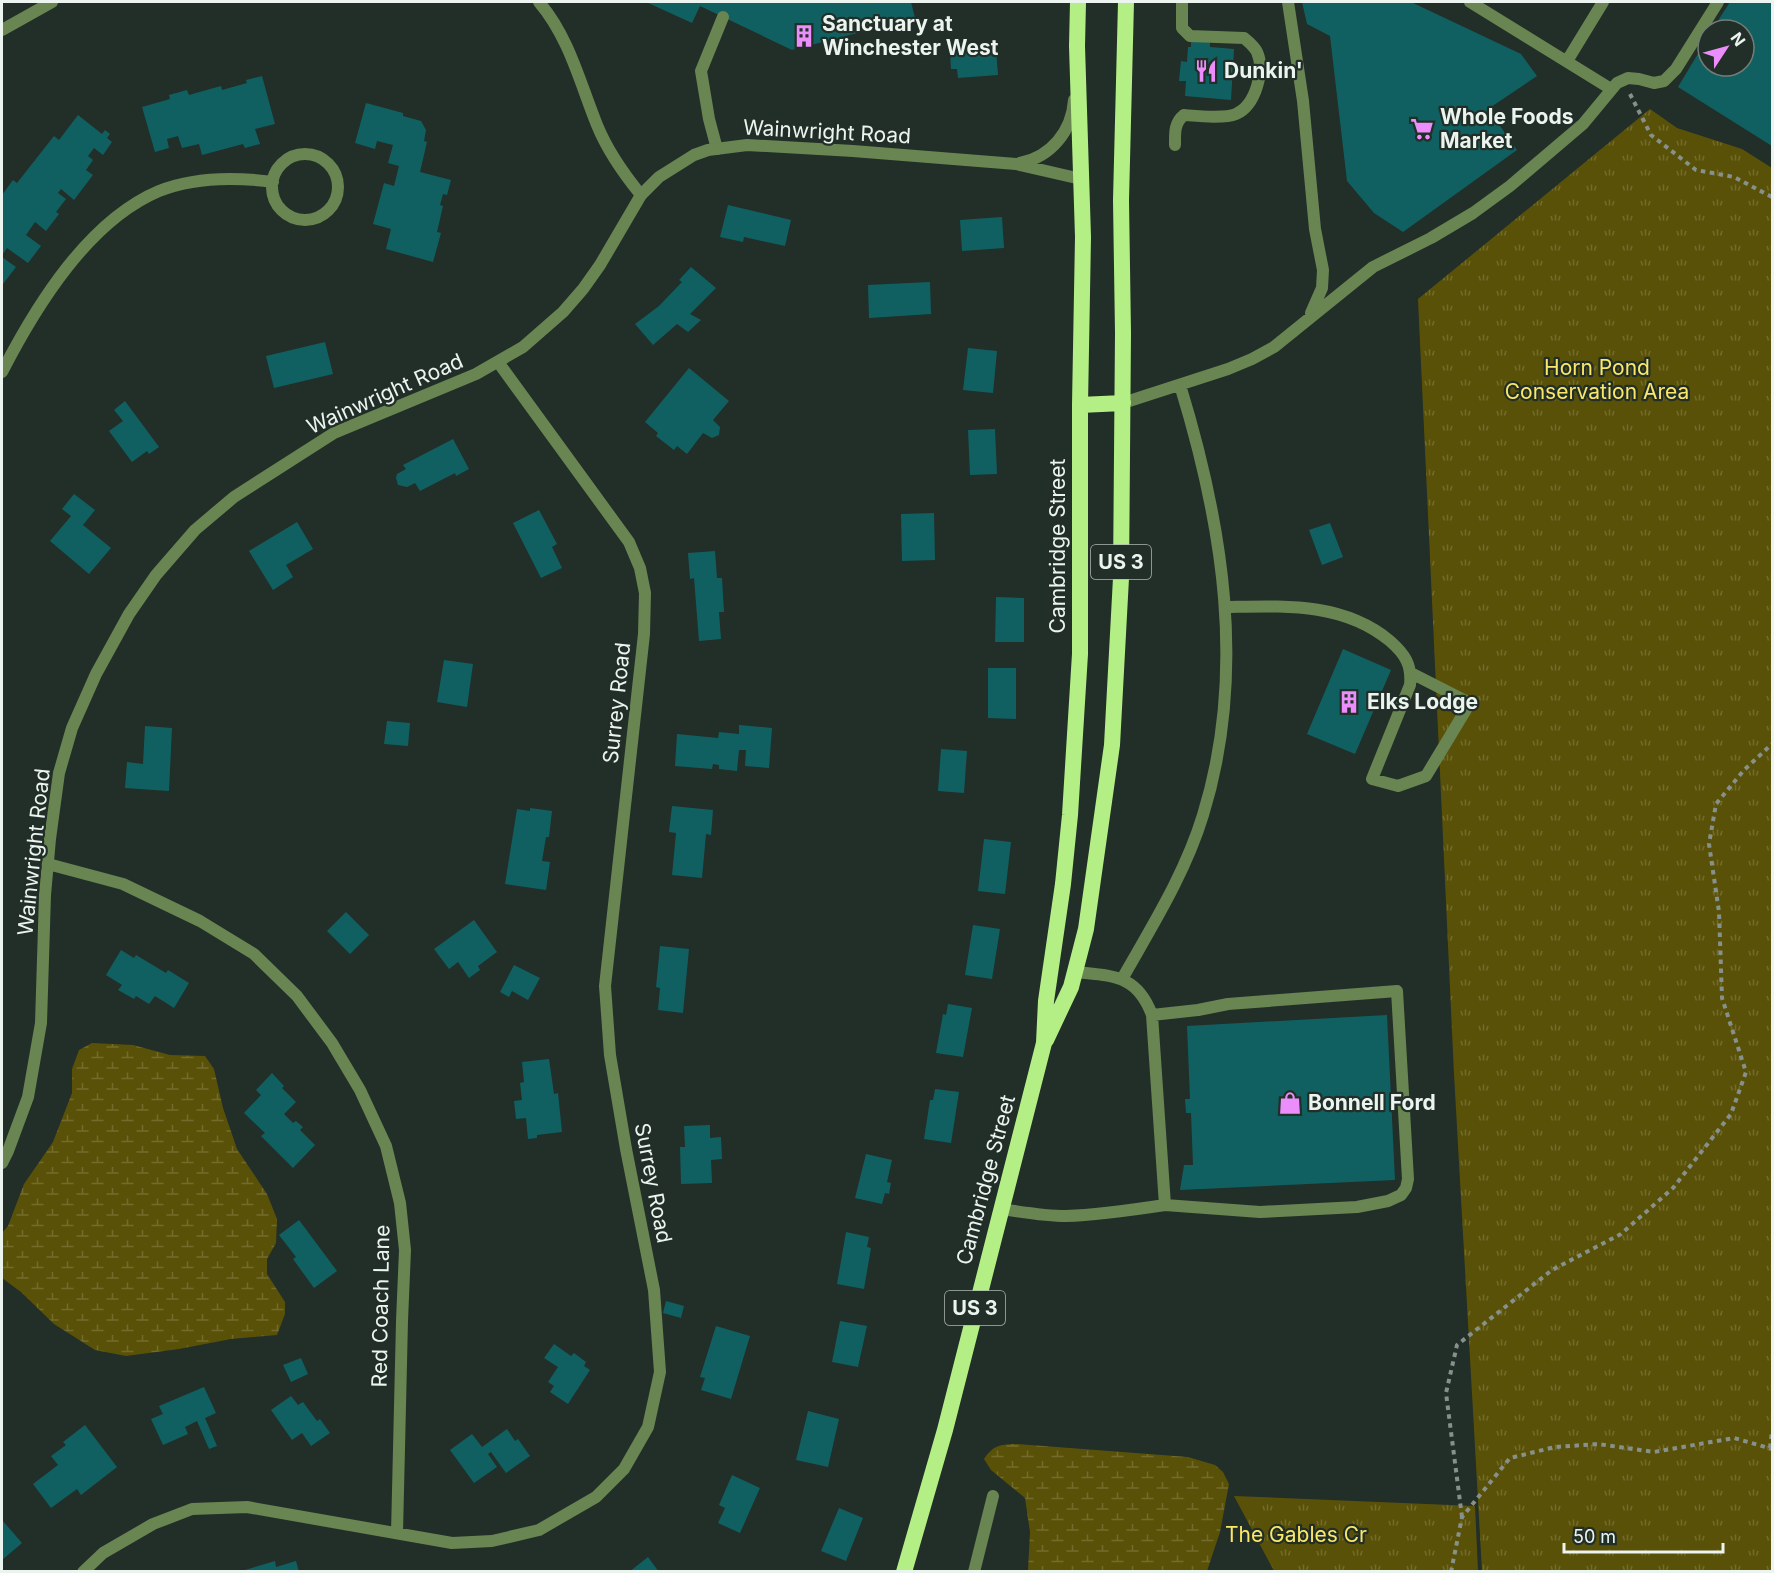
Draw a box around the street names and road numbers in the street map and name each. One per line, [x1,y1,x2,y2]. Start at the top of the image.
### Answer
street label: Wainwright Road [742,115,912,148]
street label: Wainwright Road [303,348,467,439]
street label: Cambridge Street [1045,458,1070,633]
road number: US 3 [1091,545,1151,579]
street label: Surrey Road [598,641,635,765]
street label: Wainwright Road [12,767,55,937]
street label: Cambridge Street [951,1092,1020,1268]
street label: Surrey Road [630,1121,677,1245]
street label: Red Coach Lane [367,1224,394,1388]
road number: US 3 [945,1291,1005,1325]

